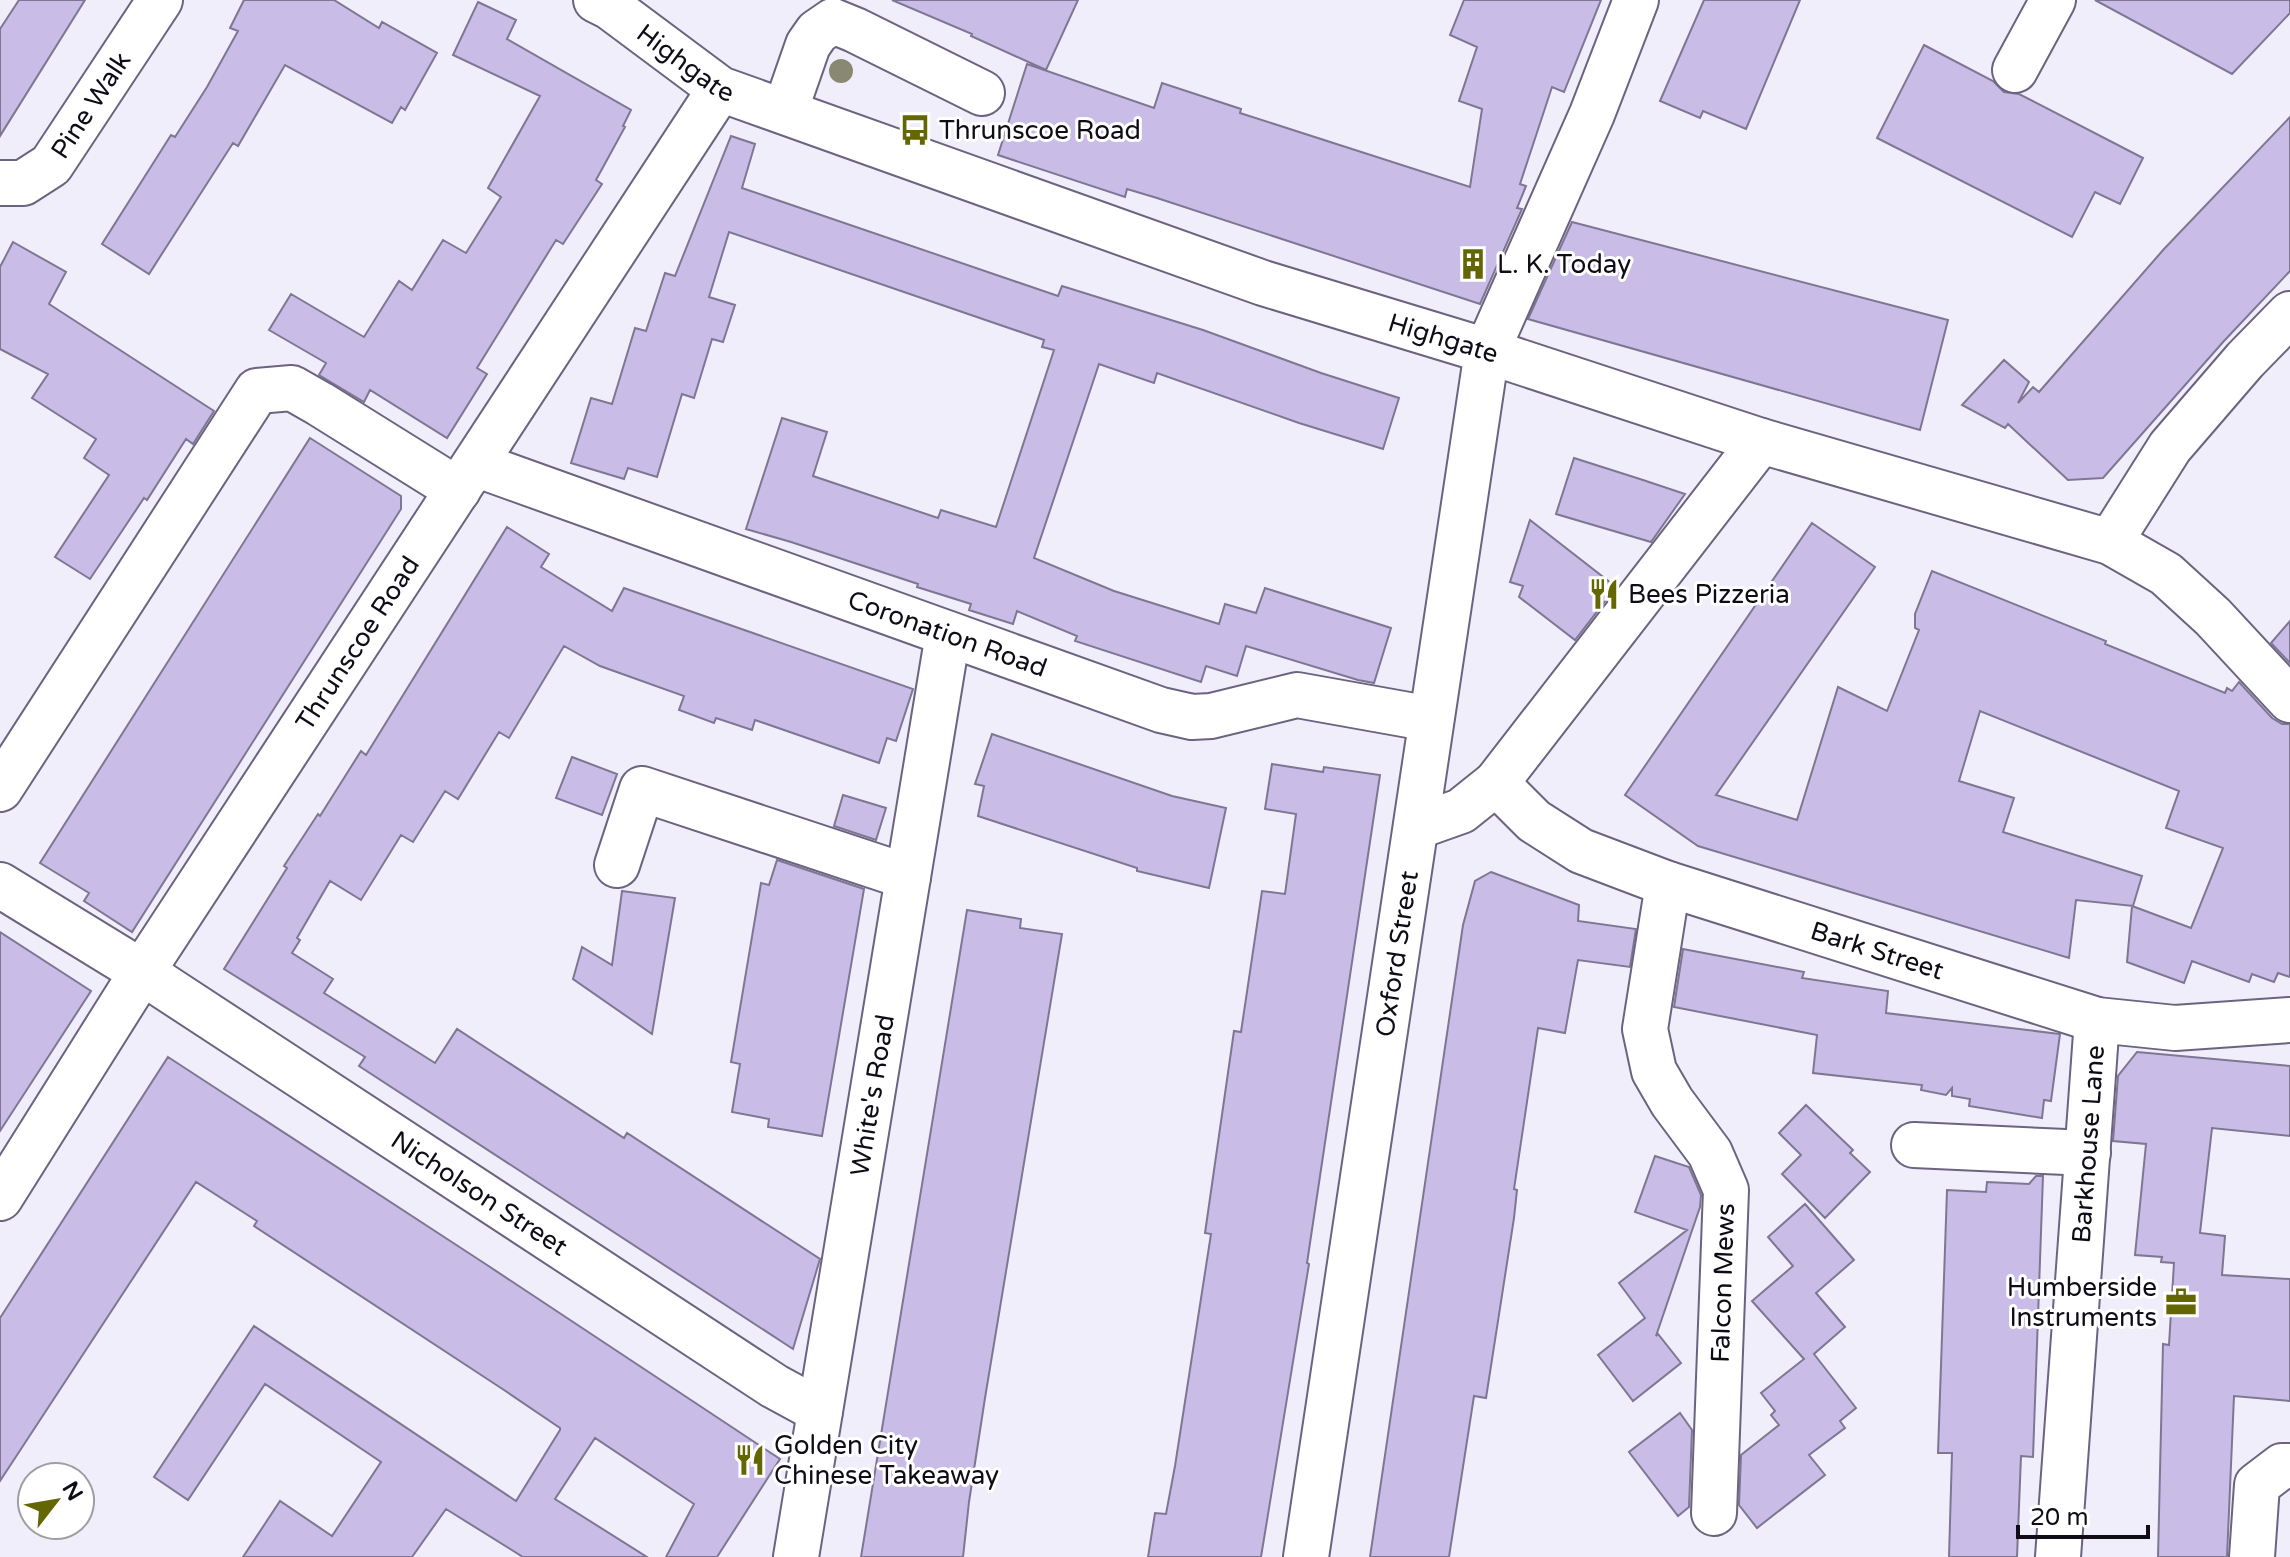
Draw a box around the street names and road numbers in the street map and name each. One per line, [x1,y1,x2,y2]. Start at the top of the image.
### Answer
street label: Highgate [631,17,738,108]
street label: Pine Walk [44,46,137,164]
street label: Highgate [1385,306,1502,369]
street label: Thrunscoe Road [289,550,426,736]
street label: Coronation Road [844,584,1051,683]
street label: Oxford Street [1369,869,1424,1039]
street label: Bark Street [1807,915,1948,986]
street label: White's Road [843,1012,901,1178]
street label: Barkhouse Lane [2065,1044,2111,1244]
street label: Nicholson Street [386,1124,574,1262]
street label: Falcon Mews [1705,1203,1741,1363]

